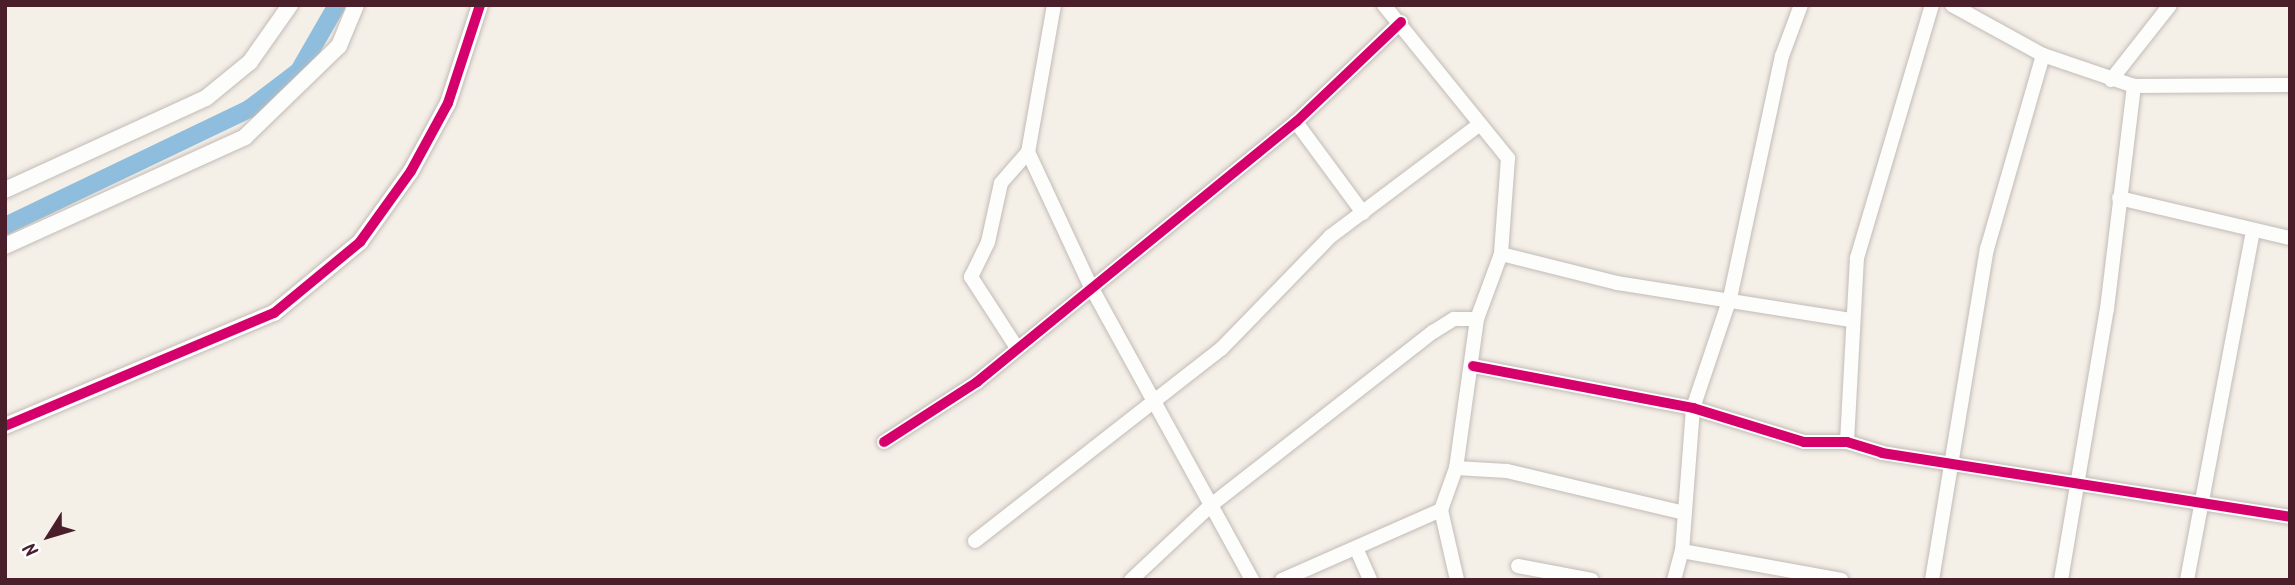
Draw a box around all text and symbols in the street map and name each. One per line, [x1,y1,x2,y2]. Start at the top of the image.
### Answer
north arrow [14,501,84,571]
text: N [17,535,48,562]

